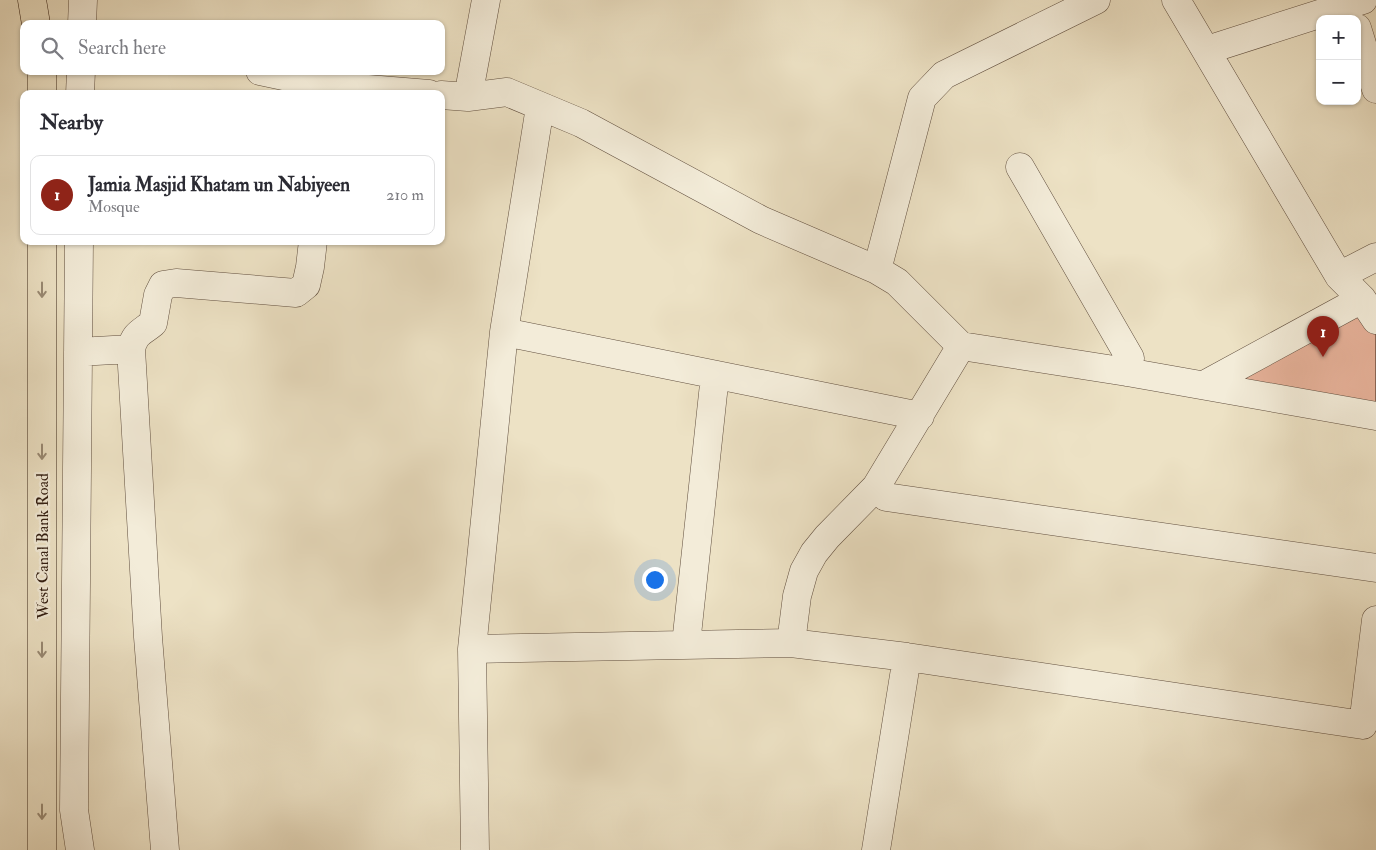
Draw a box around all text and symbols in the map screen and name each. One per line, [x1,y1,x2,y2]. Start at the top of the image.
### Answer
map controls [1316,15,1361,105]
button: + [1316,15,1361,60]
search box [20,20,445,75]
icon: search [38,34,66,62]
text: Search here [78,36,166,60]
button: − [1316,60,1361,105]
text: Nearby [40,109,103,136]
text: Jamia Masjid Khatam un Nabiyeen [88,173,350,197]
text: 1 [54,185,60,205]
text: 210 m [386,185,424,205]
text: Mosque [88,197,140,217]
one-way arrow [37,282,47,298]
pin: 1 [1307,316,1339,357]
one-way arrow [37,444,47,460]
street label: West Canal Bank Road [33,473,53,620]
your location [642,567,668,593]
one-way arrow [37,642,47,658]
one-way arrow [37,804,47,820]

